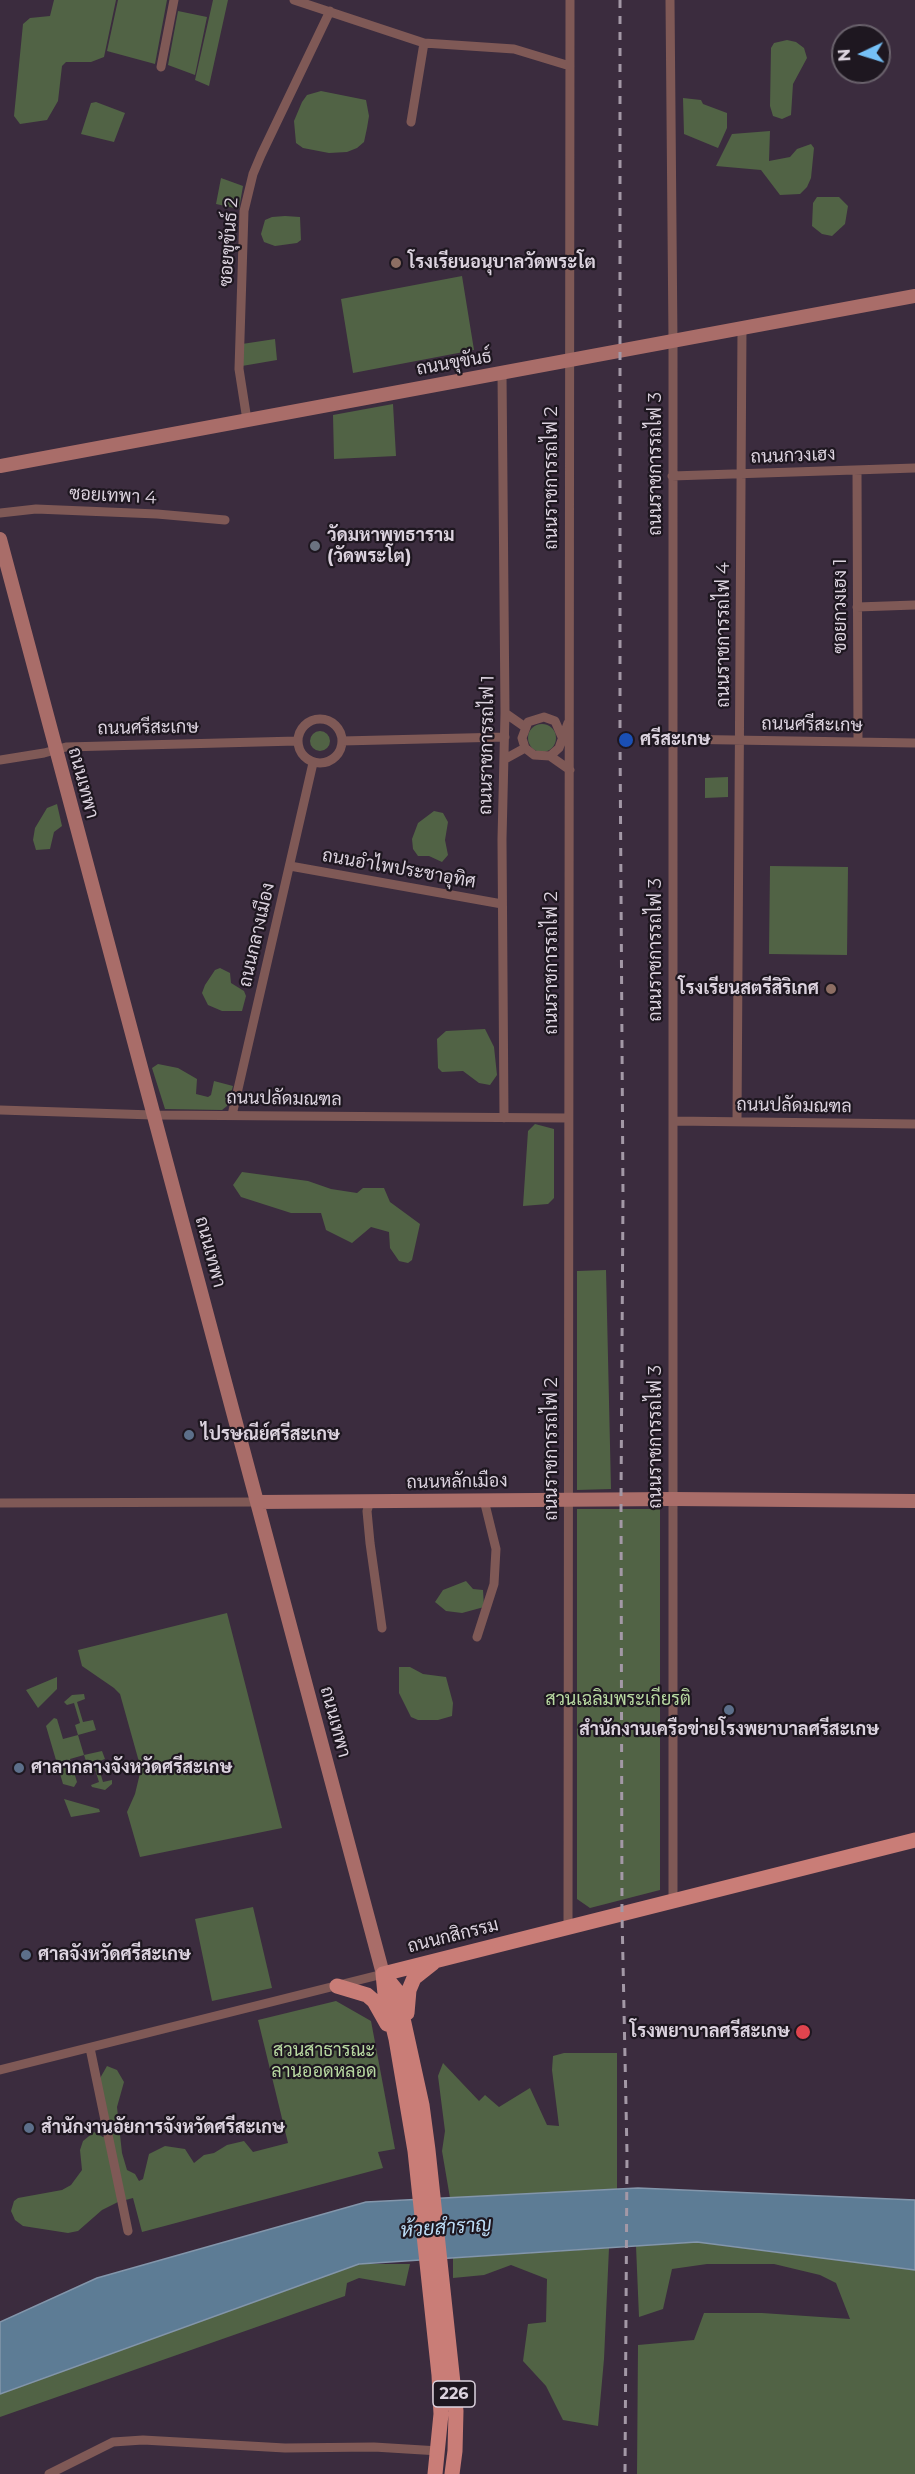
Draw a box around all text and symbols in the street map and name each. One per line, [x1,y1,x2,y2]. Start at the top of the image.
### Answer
north arrow [831,24,891,84]
text: N [835,48,854,62]
street label: ซอยขุขันธ์ 2 [215,197,243,287]
place label: โรงเรียนอนุบาลวัดพระโต [408,252,596,274]
marker: โรงเรียนอนุบาลวัดพระโต [389,256,403,270]
street label: ถนนขุขันธ์ [415,346,493,380]
street label: ถนนราชการรถไฟ 3 [645,392,667,536]
street label: ถนนราชการรถไฟ 2 [541,406,563,550]
street label: ถนนกวงเฮง [750,444,836,468]
street label: ซอยเทพา 4 [69,483,157,509]
place label: วัดมหาพุทธาราม (วัดพระโต) [327,525,454,568]
marker: วัดมหาพุทธาราม (วัดพระโต) [308,539,322,553]
street label: ซอยกวงเฮง 1 [830,559,852,653]
street label: ถนนราชการรถไฟ 4 [713,562,735,708]
street label: ถนนราชการรถไฟ 1 [475,675,499,815]
street label: ถนนศรีสะเกษ [761,713,863,737]
street label: ถนนศรีสะเกษ [97,716,199,740]
place label: ศรีสะเกษ [640,729,710,751]
marker: ศรีสะเกษ [617,731,635,749]
street label: ถนนเทพา [63,745,103,821]
street label: ถนนอำไพประชาอุทิศ [320,845,478,893]
street label: ถนนราชการรถไฟ 3 [645,878,667,1022]
street label: ถนนกลางเมือง [235,881,279,989]
street label: ถนนราชการรถไฟ 2 [541,891,563,1035]
place label: โรงเรียนสตรีสิริเกศ [678,978,819,1000]
marker: โรงเรียนสตรีสิริเกศ [824,982,838,996]
street label: ถนนปลัดมณฑล [226,1087,342,1111]
street label: ถนนปลัดมณฑล [736,1094,852,1118]
street label: ถนนเทพา [190,1214,230,1290]
street label: ถนนราชการรถไฟ 3 [645,1365,667,1509]
street label: ถนนราชการรถไฟ 2 [541,1377,563,1521]
place label: ไปรษณีย์ศรีสะเกษ [201,1424,340,1446]
marker: ไปรษณีย์ศรีสะเกษ [182,1428,196,1442]
street label: ถนนหลักเมือง [406,1470,508,1494]
street label: ถนนเทพา [315,1684,355,1760]
park label: สวนเฉลิมพระเกียรติ [545,1689,691,1711]
marker: สำนักงานเครือข่ายโรงพยาบาลศรีสะเกษ [722,1703,736,1717]
place label: สำนักงานเครือข่ายโรงพยาบาลศรีสะเกษ [579,1719,879,1741]
place label: ศาลากลางจังหวัดศรีสะเกษ [31,1757,232,1779]
marker: ศาลากลางจังหวัดศรีสะเกษ [12,1761,26,1775]
street label: ถนนกสิกรรม [405,1914,501,1958]
place label: ศาลจังหวัดศรีสะเกษ [38,1944,191,1966]
marker: ศาลจังหวัดศรีสะเกษ [19,1948,33,1962]
place label: โรงพยาบาลศรีสะเกษ [630,2021,790,2043]
marker: โรงพยาบาลศรีสะเกษ [794,2023,812,2041]
park label: สวนสาธารณะ ลานออดหลอด [271,2040,377,2082]
place label: สำนักงานอัยการจังหวัดศรีสะเกษ [41,2117,285,2139]
marker: สำนักงานอัยการจังหวัดศรีสะเกษ [22,2121,36,2135]
water label: ห้วยสำราญ [399,2213,493,2243]
road number: 226 [433,2381,475,2407]

